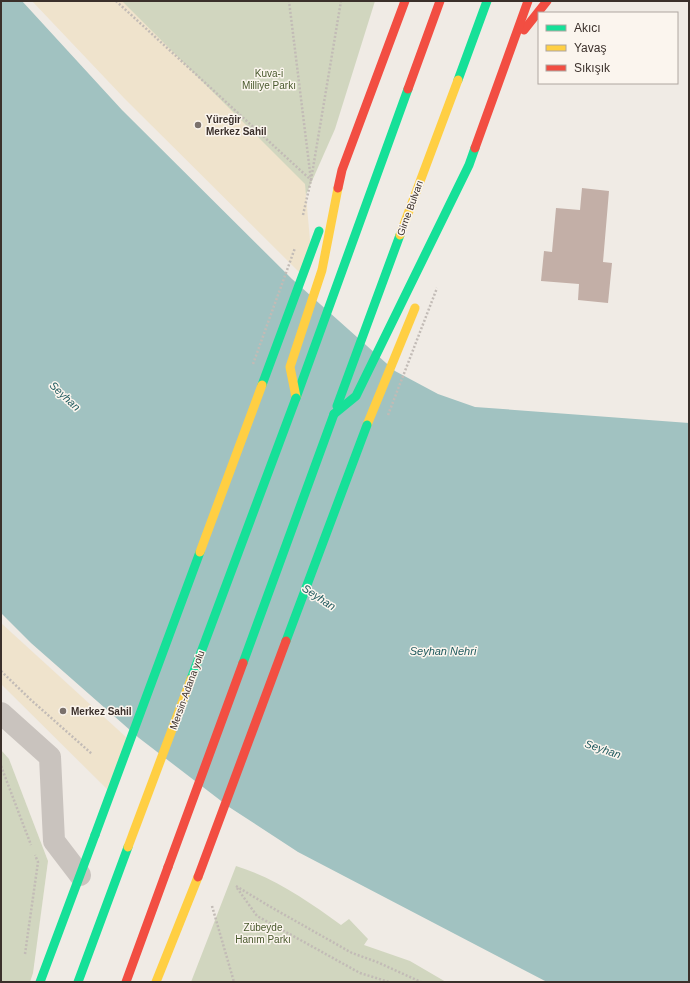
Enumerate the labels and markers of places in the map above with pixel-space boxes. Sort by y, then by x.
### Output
place label: Yüreğir Merkez Sahil [206,114,267,137]
marker: Yüreğir Merkez Sahil [193,120,203,130]
marker: Merkez Sahil [58,706,68,716]
place label: Merkez Sahil [71,706,132,717]

